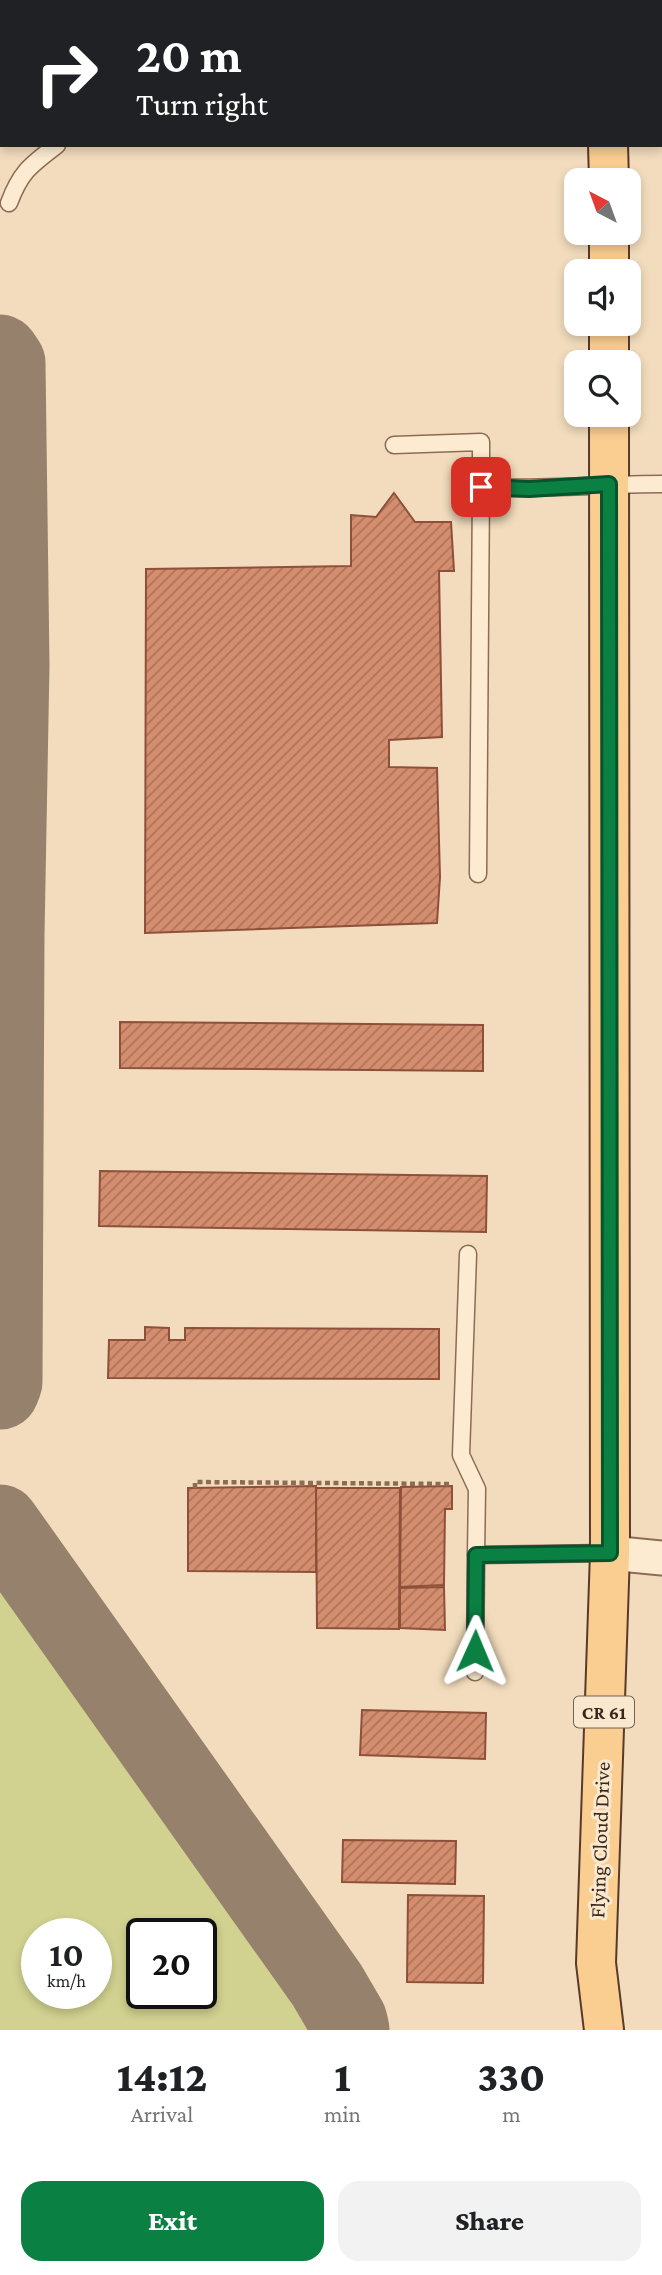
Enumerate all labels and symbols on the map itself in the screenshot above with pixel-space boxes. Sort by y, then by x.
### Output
north arrow [564,168,640,245]
pin [451,457,511,517]
position arrow [438,1614,512,1688]
road number: CR 61 [574,1696,634,1728]
street label: Flying Cloud Drive [585,1761,615,1919]
speed limit sign: 20 [126,1918,217,2009]

